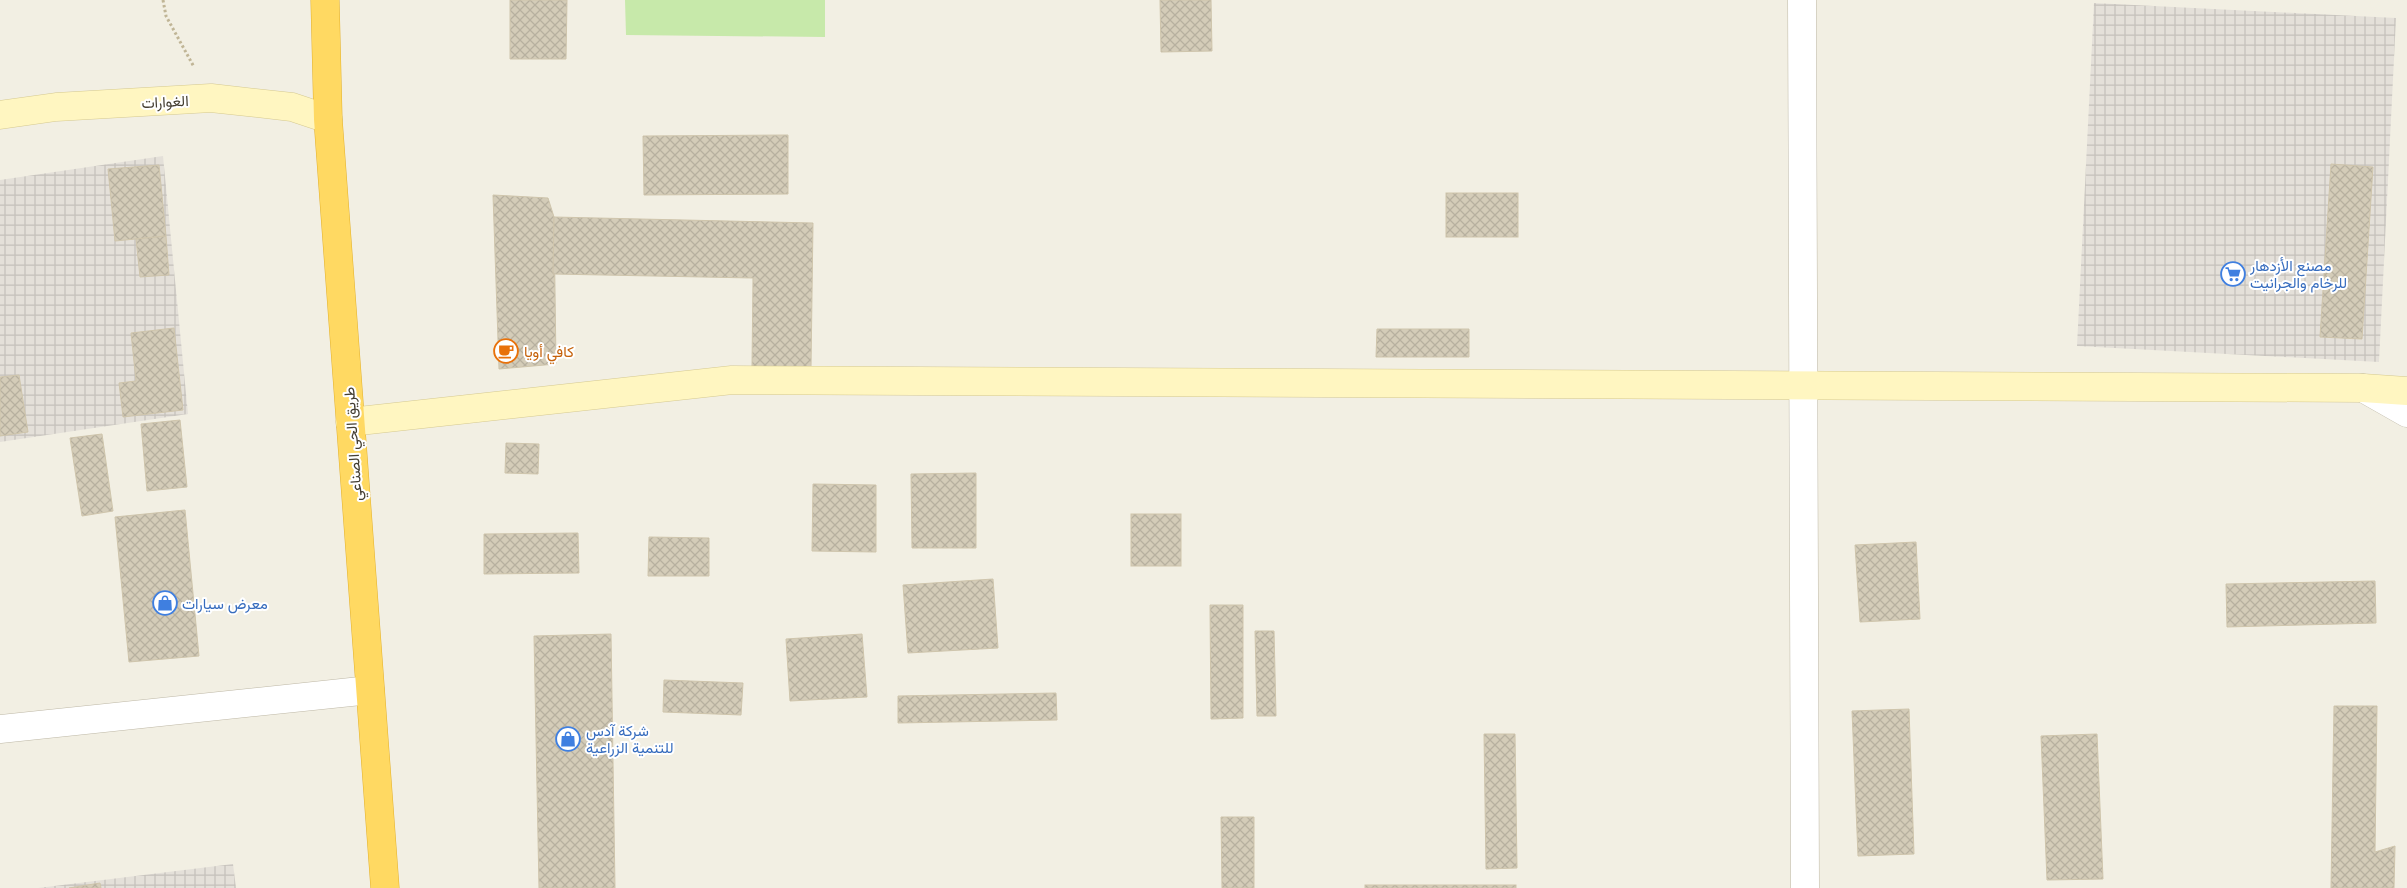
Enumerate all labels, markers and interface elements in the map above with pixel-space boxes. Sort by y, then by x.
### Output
street label: الغوارات [141,90,189,112]
place label: مصنع الأزدهار للرخام والجرانيت [2249,255,2347,293]
supermarket icon: مصنع الأزدهار للرخام والجرانيت [2220,261,2246,287]
cafe icon: كافي أويا [493,338,519,364]
place label: كافي أويا [524,341,574,365]
street label: طريق الحي الصناعي [338,386,370,502]
shop icon: معرض سيارات [152,590,178,616]
place label: معرض سيارات [182,593,268,614]
place label: شركة آدس للتنمية الزراعية [586,720,674,757]
shop icon: شركة آدس للتنمية الزراعية [555,726,581,752]

